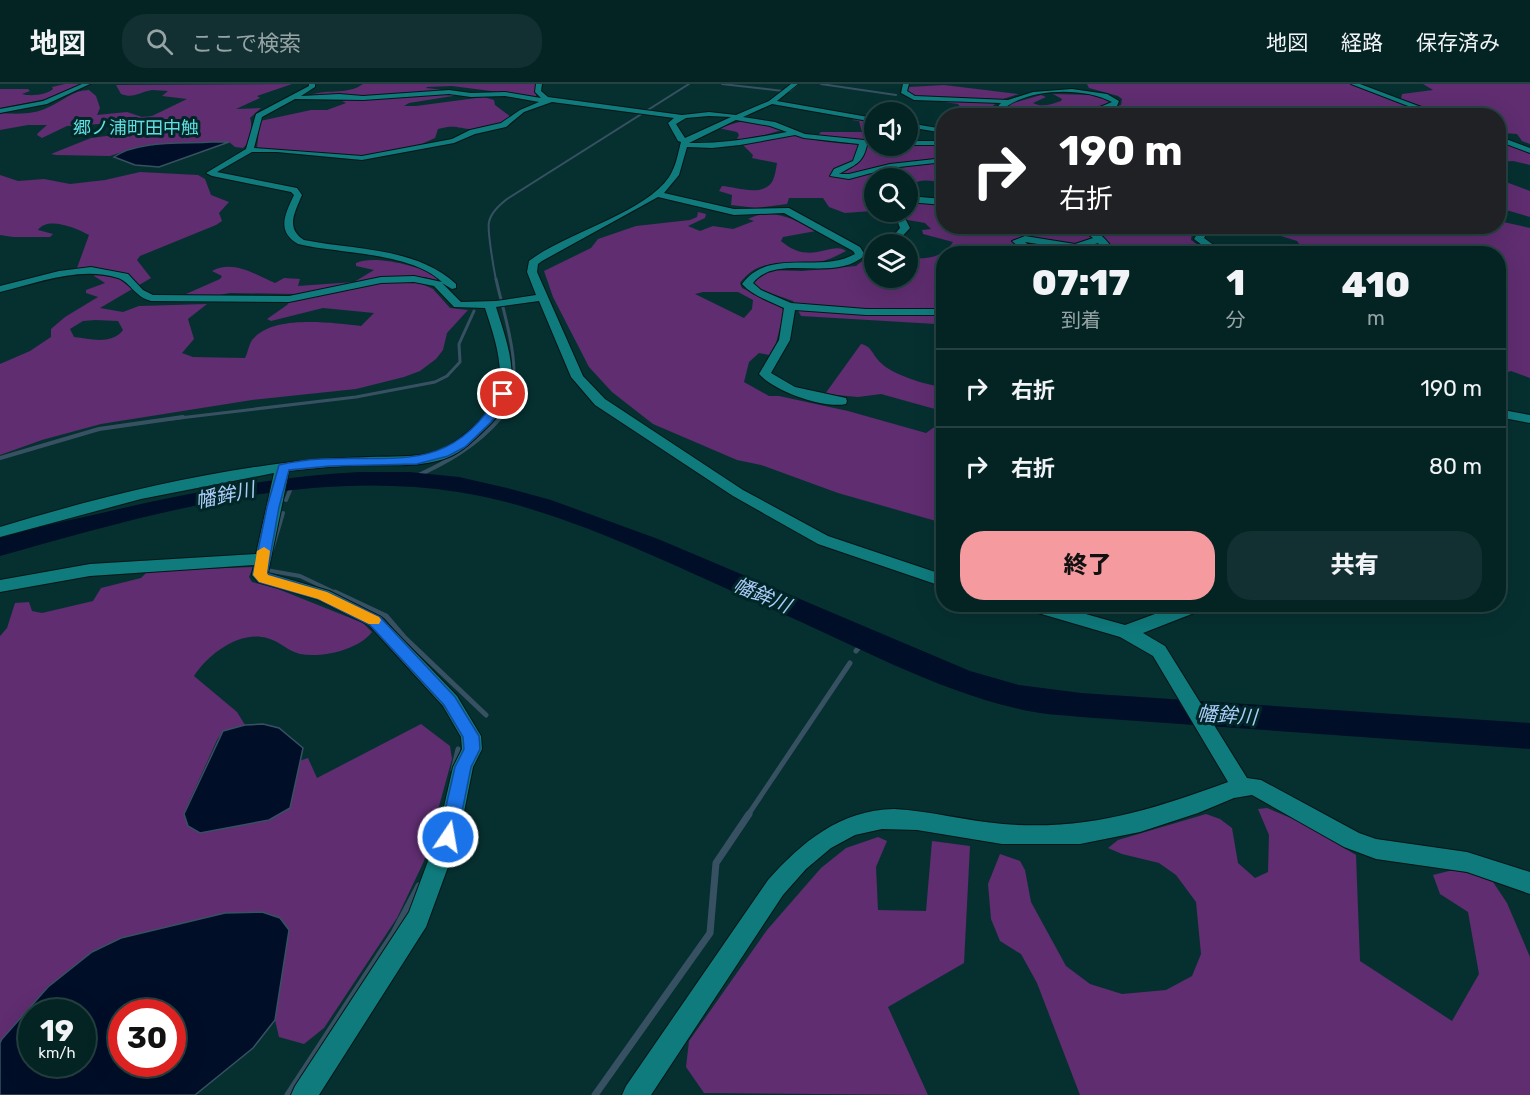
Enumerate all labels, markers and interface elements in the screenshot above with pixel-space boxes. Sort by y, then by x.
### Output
search box [122,14,542,68]
icon: search [143,25,176,58]
text: 地図 [30,27,86,60]
text: ここで検索 [191,30,301,57]
text: 地図 [1266,30,1308,55]
text: 経路 [1341,30,1383,55]
text: 保存済み [1416,30,1500,55]
map controls [864,102,918,288]
button: sound [864,102,918,156]
district label: 郷ノ浦町田中触 [73,117,199,139]
text: 190 m [1059,126,1183,176]
icon: right [960,132,1038,210]
button: search [864,168,918,222]
text: 右折 [1059,183,1113,215]
button: layers [864,234,918,288]
text: 07:17 [1032,261,1130,304]
text: 1 [1226,261,1245,304]
text: 410 [1342,263,1410,306]
text: m [1367,306,1385,330]
text: 到着 [1061,308,1101,332]
text: 分 [1226,308,1246,332]
pin [477,368,528,419]
icon: right [960,372,993,405]
text: 190 m [1421,375,1482,402]
icon: arrive [486,377,519,410]
text: 右折 [1011,377,1055,404]
icon: right [960,450,993,483]
text: 80 m [1429,453,1482,480]
text: 右折 [1011,455,1055,482]
water label: 幡鉾川 [193,477,259,513]
button: 終了 [960,531,1215,600]
button: 共有 [1227,531,1482,600]
water label: 幡鉾川 [730,572,796,619]
water label: 幡鉾川 [1196,701,1260,729]
position arrow [416,805,480,869]
speed limit sign: 30 [108,999,186,1077]
text: 19 [40,1013,74,1049]
text: km/h [38,1044,76,1062]

